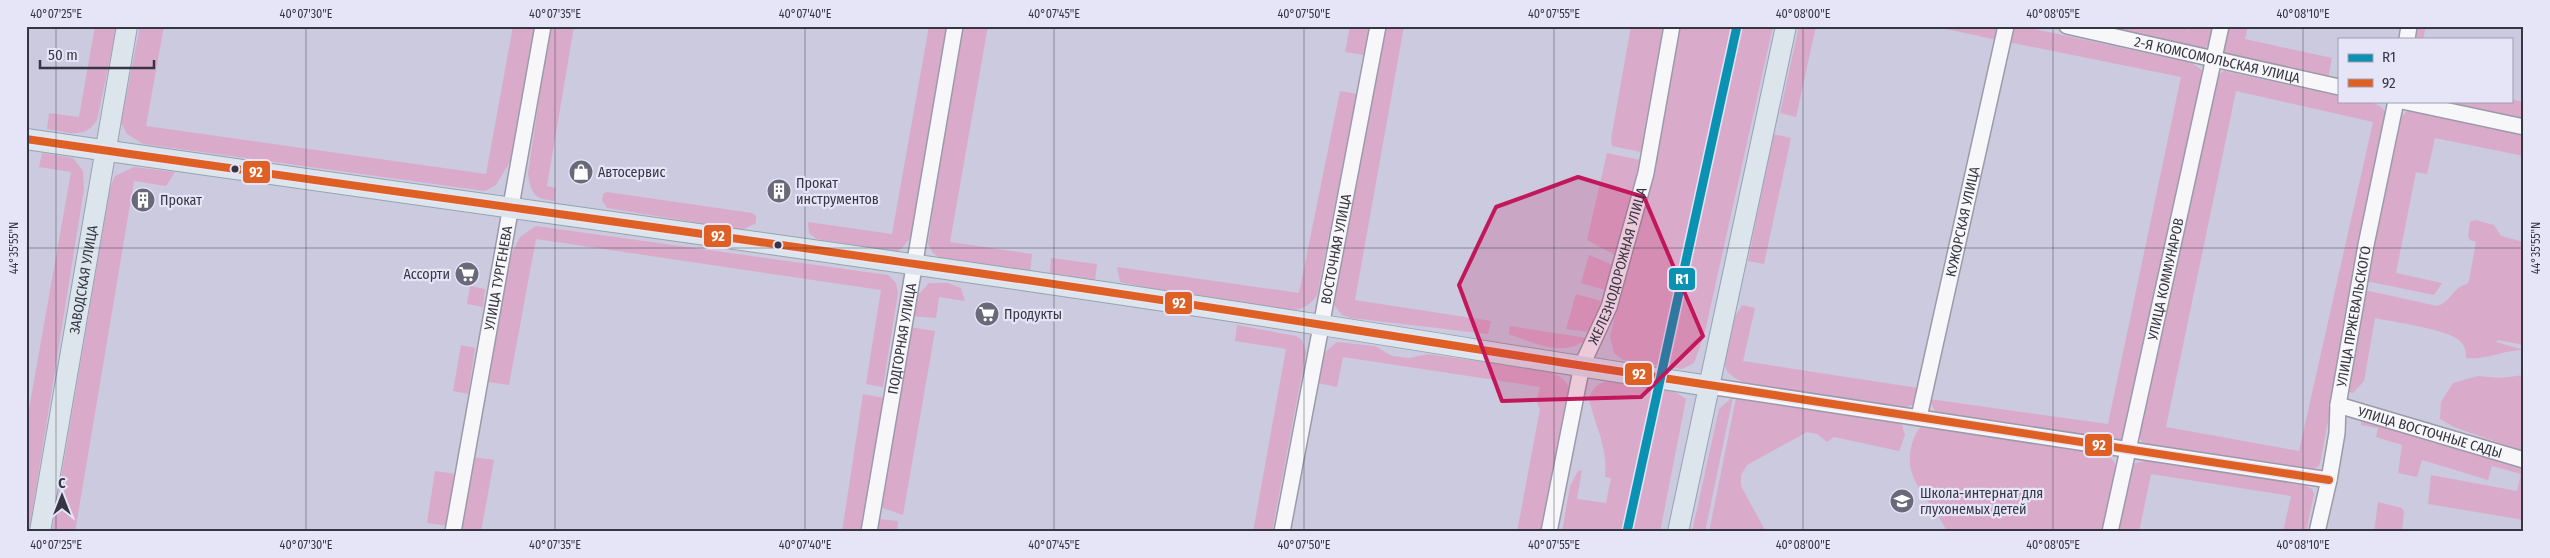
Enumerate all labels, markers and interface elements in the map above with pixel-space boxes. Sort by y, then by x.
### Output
text: 40°07'25"E [30,7,82,21]
text: 40°07'30"E [280,7,333,21]
text: 40°07'35"E [529,7,581,21]
text: 40°07'40"E [779,7,832,21]
text: 40°07'45"E [1028,7,1080,21]
text: 40°07'50"E [1278,7,1331,21]
text: 40°07'55"E [1528,7,1580,21]
text: 40°08'00"E [1776,7,1831,21]
text: 40°08'05"E [2026,7,2080,21]
text: 40°08'10"E [2276,7,2330,21]
street label: 2-Я КОМСОМОЛЬСКАЯ УЛИЦА [2133,33,2302,87]
scale bar [40,38,154,70]
legend [2338,38,2512,102]
text: 50 m [48,46,78,64]
text: R1 [2382,48,2396,66]
text: 92 [2382,74,2396,92]
shop icon: Автосервис [568,159,594,185]
line badge: 92 [242,160,271,184]
unlabelled marker [230,164,240,174]
text: 92 [249,164,263,181]
place label: Автосервис [598,164,665,181]
street label: КУЖОРСКАЯ УЛИЦА [1942,164,1984,279]
place label: Прокат инструментов [796,175,879,208]
building icon: Прокат инструментов [766,178,792,204]
street label: ЖЕЛЕЗНОДОРОЖНАЯ УЛИЦА [1585,185,1651,347]
building icon: Прокат [130,187,156,213]
place label: Прокат [160,192,202,209]
street label: ВОСТОЧНАЯ УЛИЦА [1317,192,1355,306]
street label: УЛИЦА КОММУНАРОВ [2144,216,2188,343]
text: 44°35'55"N [7,222,21,274]
text: 44°35'55"N [2529,222,2543,274]
street label: ЗАВОДСКАЯ УЛИЦА [66,223,102,336]
street label: УЛИЦА ТУРГЕНЕВА [481,224,516,333]
line badge: 92 [703,224,732,248]
text: 92 [711,228,725,245]
unlabelled marker [773,240,783,250]
street label: УЛИЦА ПРЖЕВАЛЬСКОГО [2333,244,2375,389]
supermarket icon: Ассорти [454,261,480,287]
place label: Ассорти [403,266,450,283]
line badge: R1 [1668,267,1696,291]
text: R1 [1675,271,1689,288]
street label: ПОДГОРНАЯ УЛИЦА [885,281,920,396]
line badge: 92 [1164,291,1193,315]
text: 92 [1172,295,1186,312]
supermarket icon: Продукты [974,301,1000,327]
place label: Продукты [1004,306,1062,323]
line badge: 92 [1624,362,1653,386]
text: 92 [1632,366,1646,383]
street label: УЛИЦА ВОСТОЧНЫЕ САДЫ [2355,403,2504,462]
line badge: 92 [2084,433,2113,457]
text: 92 [2092,437,2106,454]
north arrow [38,470,88,520]
text: С [58,475,66,492]
place label: Школа-интернат для глухонемых детей [1920,485,2043,518]
school or university icon: Школа-интернат для глухонемых детей [1889,488,1915,514]
text: 40°07'25"E [30,538,82,552]
text: 40°07'30"E [280,538,333,552]
text: 40°07'35"E [529,538,581,552]
text: 40°07'40"E [779,538,832,552]
text: 40°07'45"E [1028,538,1080,552]
text: 40°07'50"E [1278,538,1331,552]
text: 40°07'55"E [1528,538,1580,552]
text: 40°08'00"E [1776,538,1831,552]
text: 40°08'05"E [2026,538,2080,552]
text: 40°08'10"E [2276,538,2330,552]

